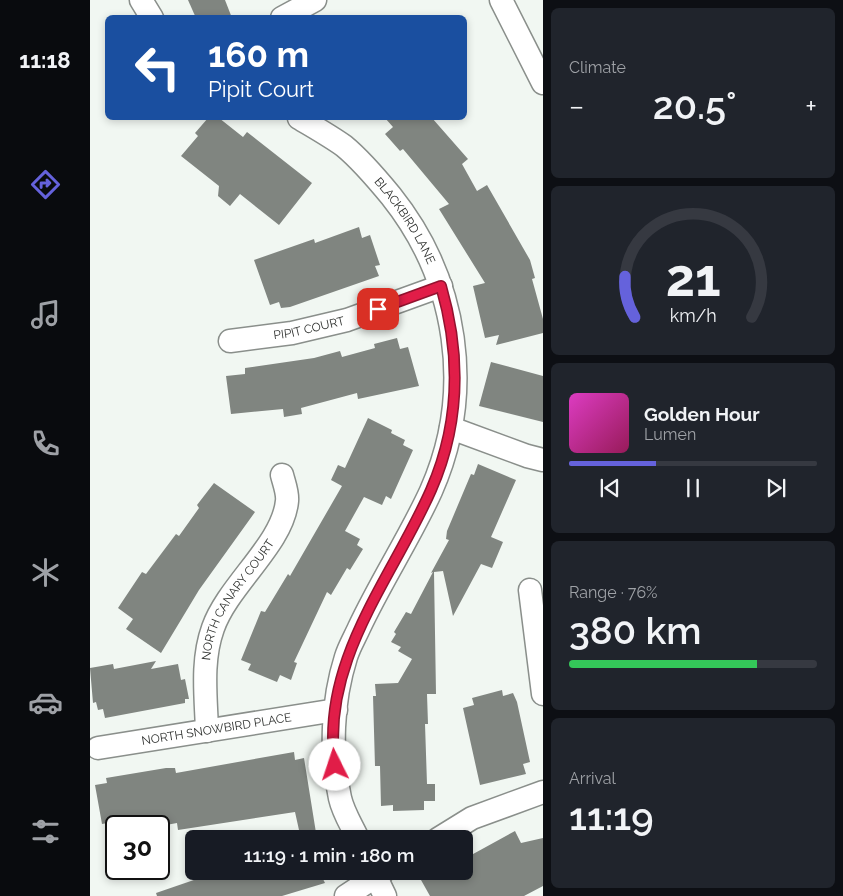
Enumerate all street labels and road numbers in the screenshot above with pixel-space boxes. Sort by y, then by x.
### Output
street label: BLACKBIRD LANE [372,175,438,266]
street label: PIPIT COURT [273,314,346,342]
street label: NORTH CANARY COURT [199,536,277,661]
street label: NORTH SNOWBIRD PLACE [141,710,292,748]

